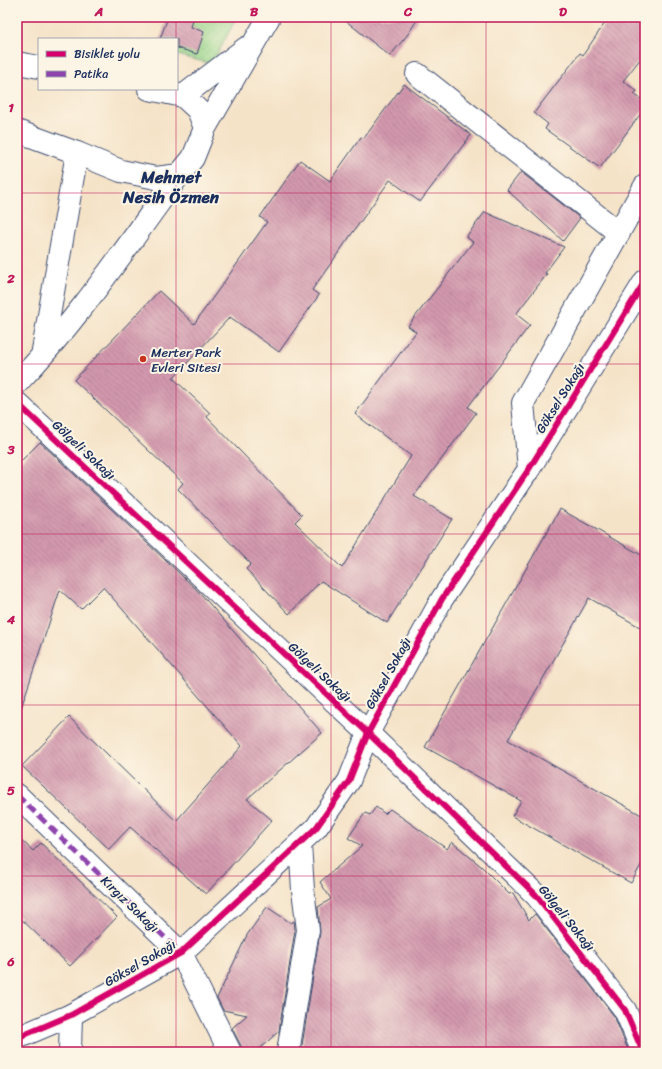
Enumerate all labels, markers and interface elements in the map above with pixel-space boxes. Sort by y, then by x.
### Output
text: A [94,0,103,23]
text: B [250,0,259,23]
text: C [403,0,413,23]
text: D [559,0,567,23]
legend [38,38,178,90]
text: Bisiklet yolu [74,43,140,65]
text: Patika [74,63,108,85]
text: 1 [8,96,14,119]
district label: Mehmet Nesih Özmen [122,162,220,212]
text: 2 [6,267,15,290]
place label: Merter Park Evleri Sitesi [151,341,221,379]
marker: Merter Park Evleri Sitesi [138,354,148,364]
street label: Göksel Sokağı [529,358,591,438]
street label: Gölgeli Sokağı [47,414,122,486]
text: 3 [6,438,15,461]
text: 4 [6,608,16,631]
street label: Göksel Sokağı [359,632,418,713]
street label: Gölgeli Sokağı [283,636,358,708]
text: 5 [7,779,15,802]
street label: Kırgız Sokağı [95,870,165,939]
street label: Gölgeli Sokağı [533,879,602,957]
street label: Göksel Sokağı [100,933,181,993]
text: 6 [6,950,15,973]

